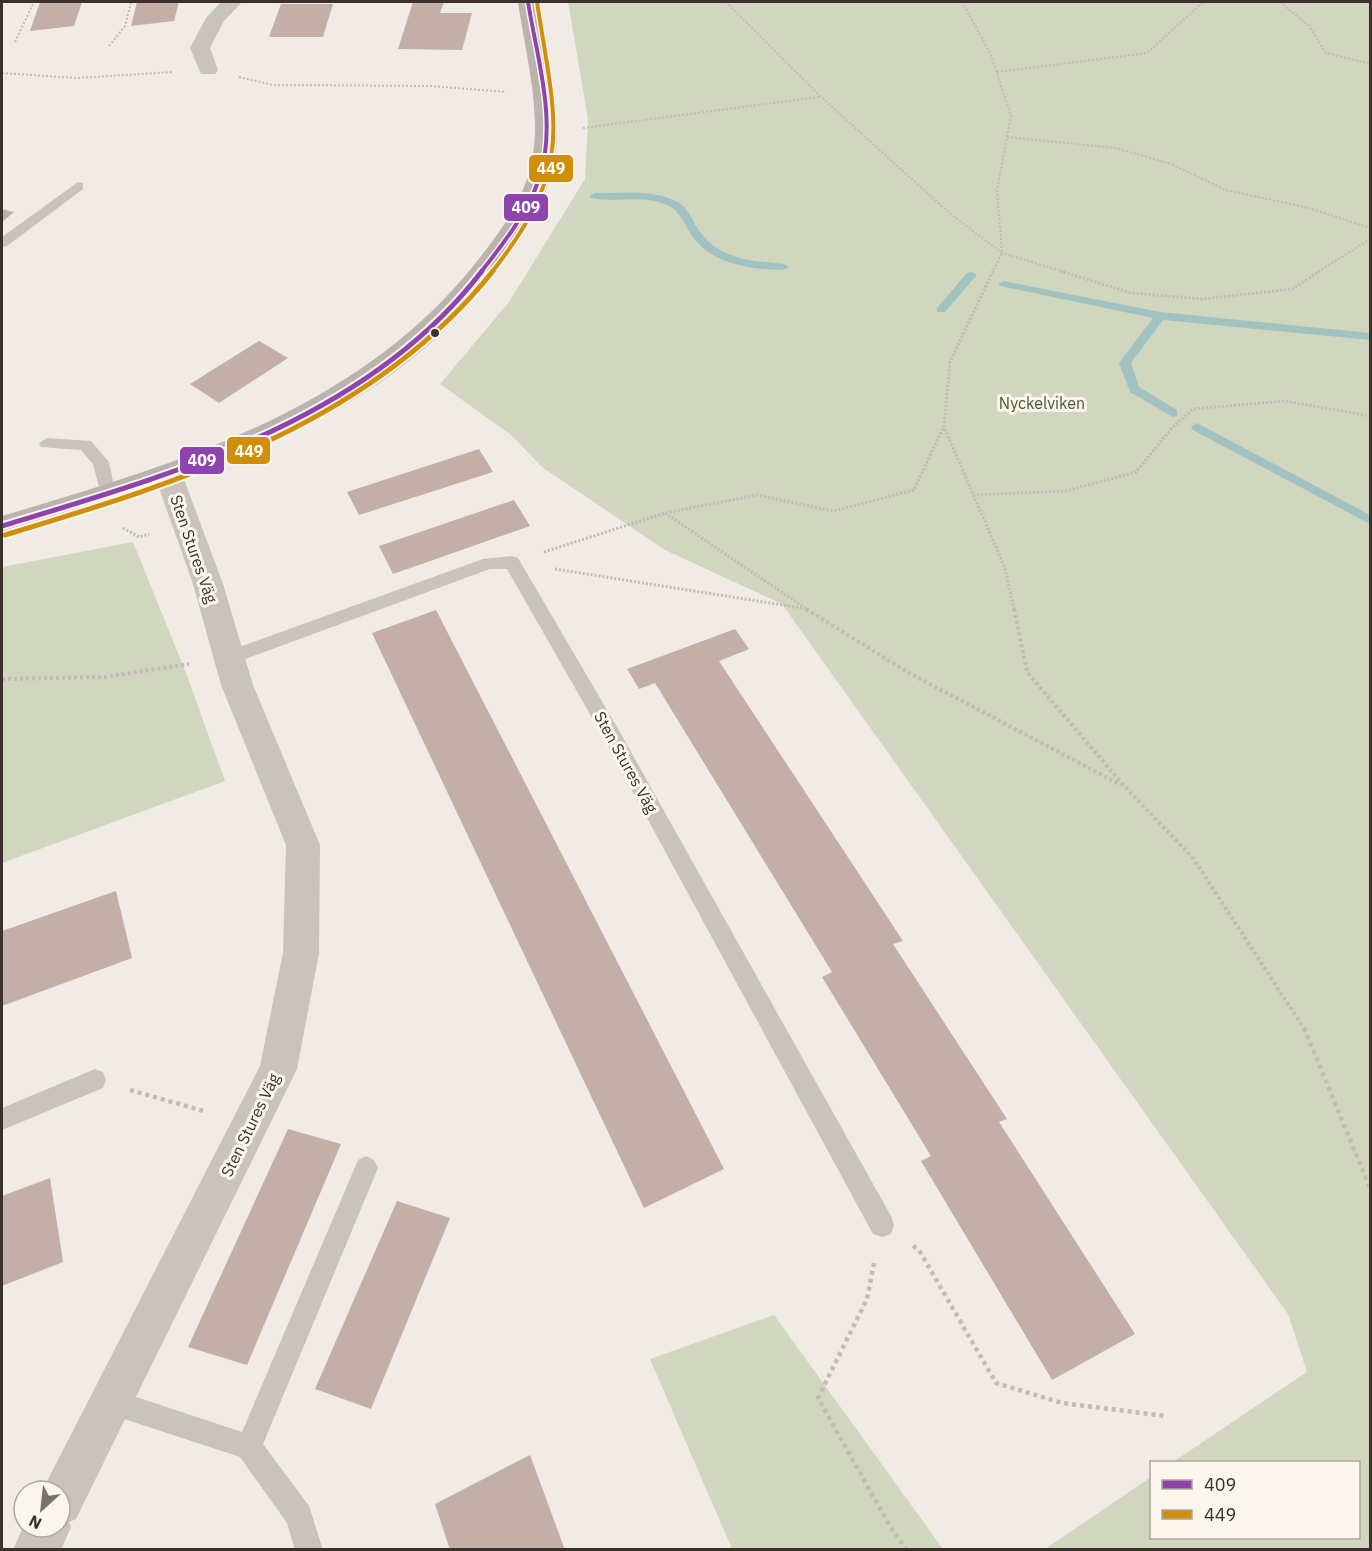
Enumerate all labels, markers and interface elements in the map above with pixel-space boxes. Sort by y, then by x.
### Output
line badge: 449 [528,154,574,183]
text: 449 [537,158,565,178]
line badge: 409 [503,193,549,222]
text: 409 [512,197,540,217]
unlabelled marker [429,327,441,339]
park label: Nyckelviken [999,393,1085,413]
line badge: 449 [226,436,271,465]
text: 449 [235,441,263,461]
line badge: 409 [179,446,225,475]
text: 409 [188,450,216,470]
street label: Sten Stures Väg [166,492,222,606]
street label: Sten Stures Väg [590,708,662,817]
street label: Sten Stures Väg [216,1069,284,1180]
legend [1150,1461,1360,1539]
text: 409 [1204,1473,1236,1496]
north arrow [12,1479,72,1539]
text: 449 [1204,1503,1236,1526]
text: N [25,1511,45,1534]

